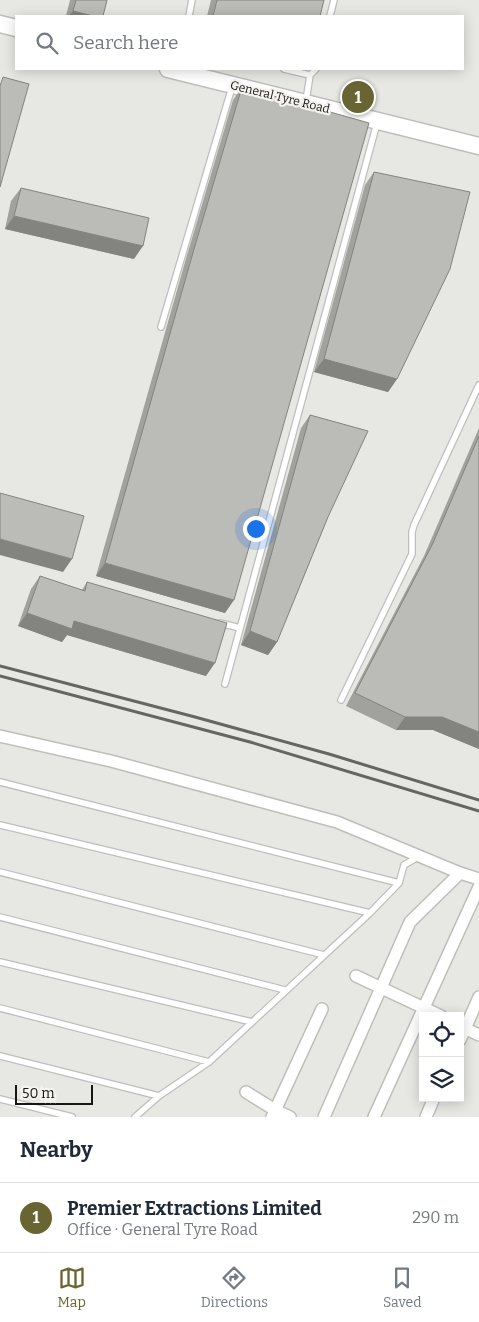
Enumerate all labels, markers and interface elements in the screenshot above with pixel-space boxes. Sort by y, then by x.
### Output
search box [15,15,464,70]
icon: search [33,29,61,57]
text: Search here [73,31,178,54]
street label: General Tyre Road [229,78,331,116]
pin: 1 [342,78,374,116]
your location [243,516,269,542]
map controls [419,1012,464,1102]
button: locate [419,1012,464,1057]
button: layers [419,1057,464,1102]
scale bar [15,1082,92,1105]
text: 50 m [22,1085,55,1102]
text: Nearby [20,1137,93,1163]
text: Premier Extractions Limited [67,1197,322,1220]
text: 1 [33,1208,39,1227]
text: 290 m [412,1208,459,1227]
text: Office · General Tyre Road [67,1220,258,1239]
tab: Map [57,1264,86,1311]
tab: Directions [201,1264,268,1311]
tab: Saved [383,1264,422,1311]

